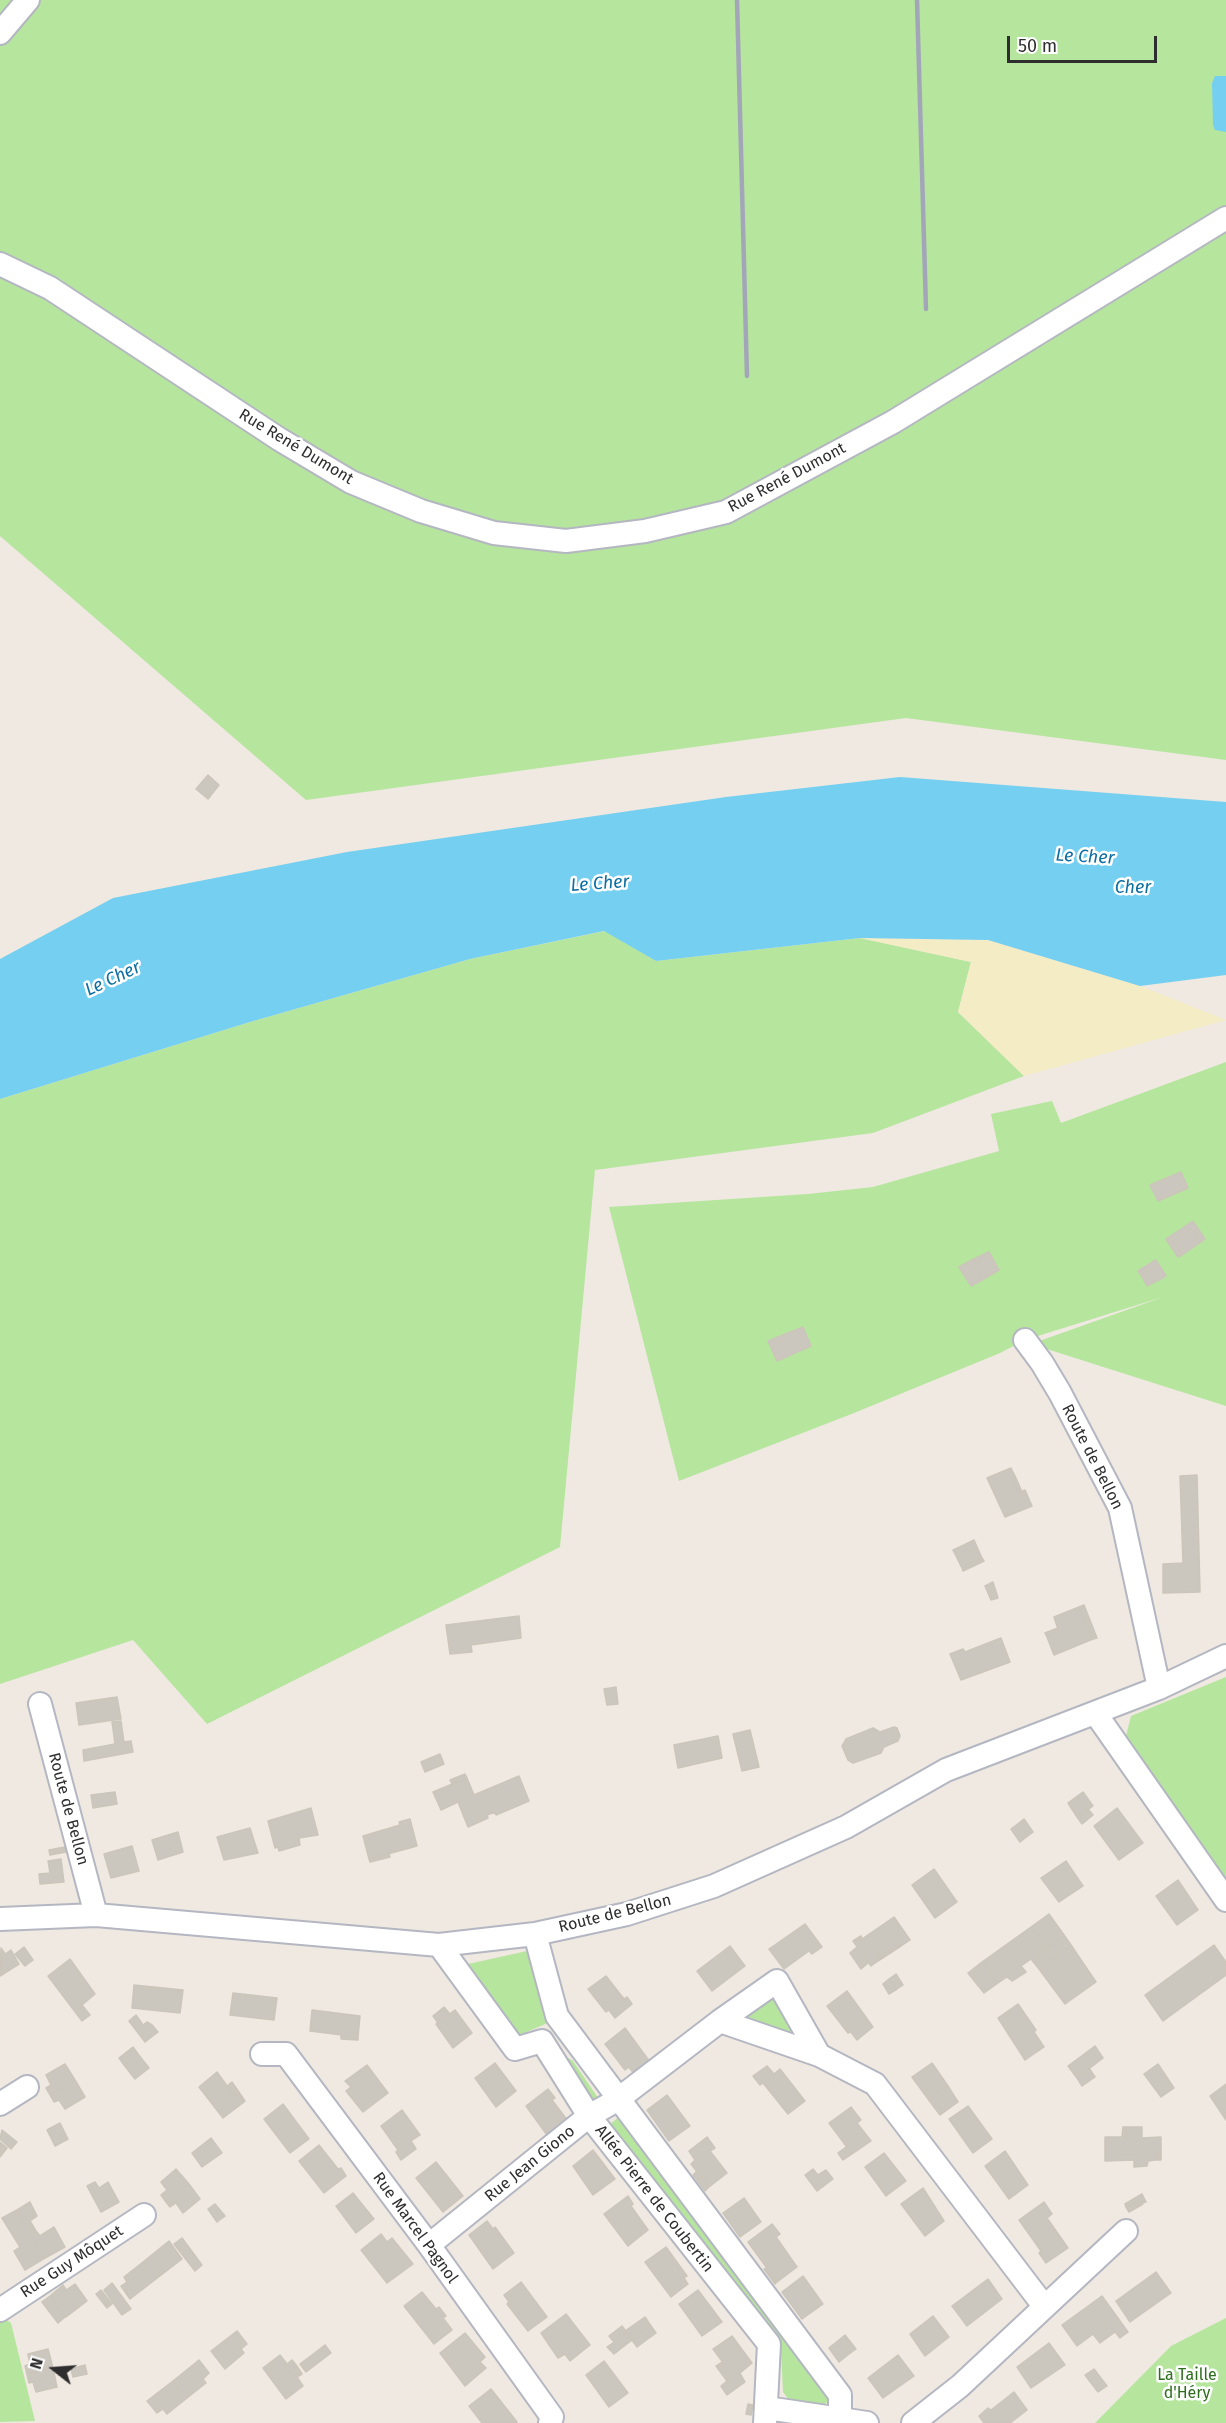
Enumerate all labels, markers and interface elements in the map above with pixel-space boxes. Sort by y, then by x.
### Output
scale bar [1010,24,1160,62]
text: 50 m [1018,35,1057,57]
street label: Rue René Dumont [235,405,357,489]
street label: Rue René Dumont [725,439,849,517]
water label: Le Cher [1055,845,1115,869]
water label: Le Cher [570,871,630,897]
water label: Cher [1115,877,1151,899]
water label: Le Cher [82,957,144,1001]
street label: Route de Bellon [1057,1401,1127,1513]
street label: Route de Bellon [44,1751,92,1867]
street label: Route de Bellon [557,1891,673,1937]
street label: Rue Jean Giono [481,2122,579,2206]
street label: Allée Pierre de Coubertin [591,2122,717,2276]
street label: Rue Marcel Pagnol [368,2169,462,2287]
street label: Rue Guy Môquet [17,2222,127,2302]
north arrow [24,2339,84,2399]
text: N [26,2356,47,2371]
park label: La Taille d'Héry [1157,2366,1217,2404]

